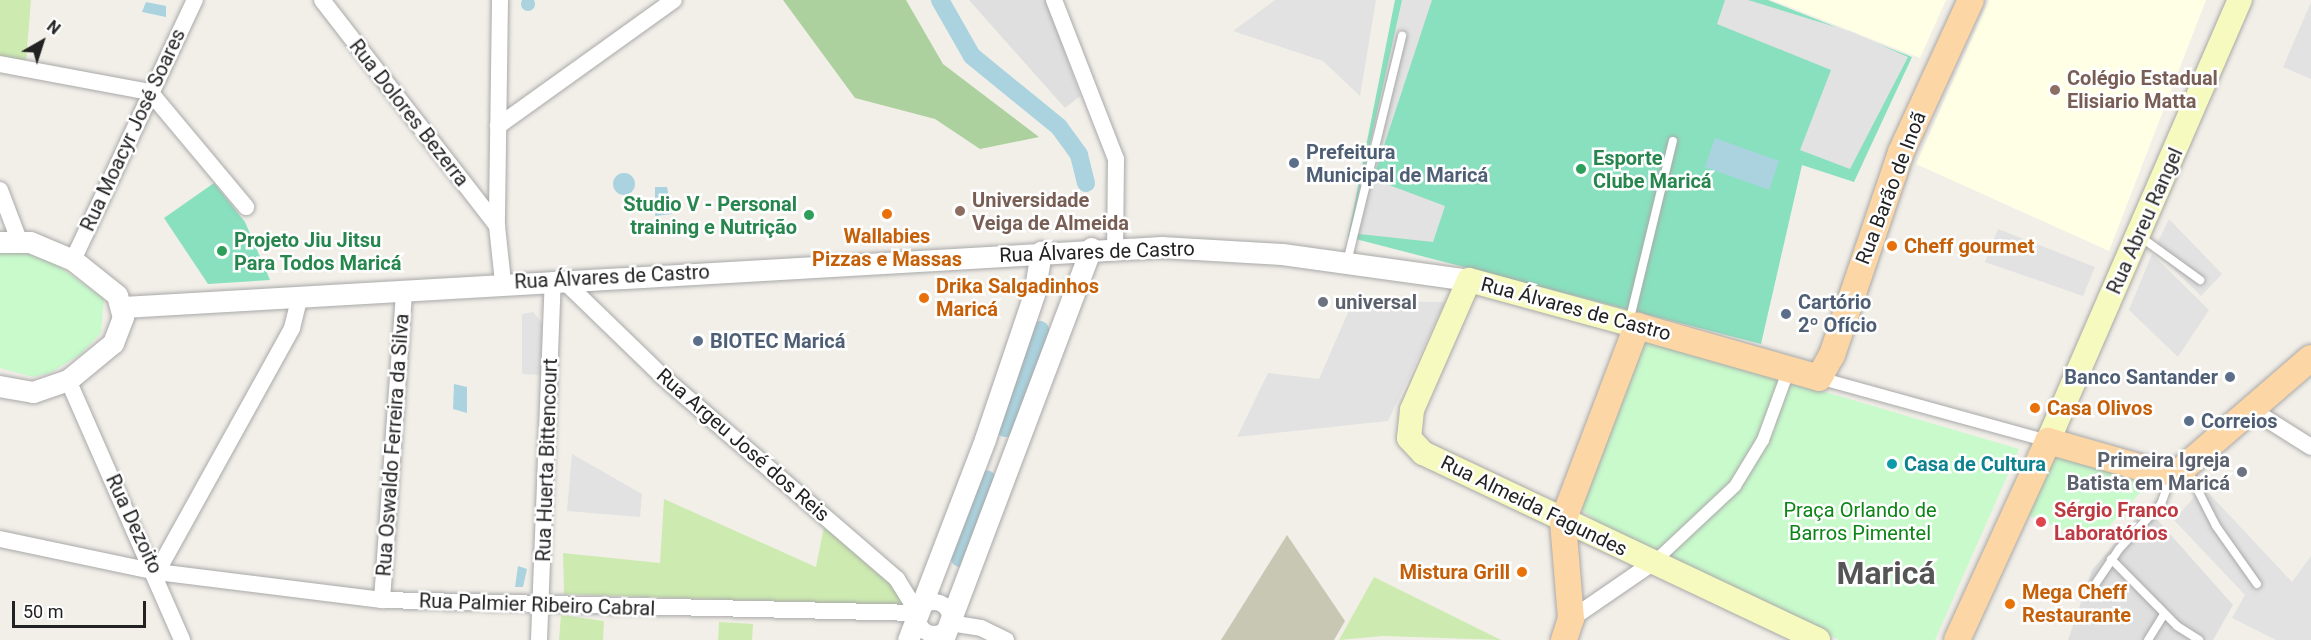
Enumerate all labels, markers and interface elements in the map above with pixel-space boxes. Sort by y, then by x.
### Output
north arrow [12,12,72,72]
text: N [43,17,64,39]
street label: Rua Moacyr José Soares [76,25,190,235]
street label: Rua Dolores Bezerra [344,35,474,191]
place label: Colégio Estadual Elisiario Matta [2067,66,2218,113]
marker: Colégio Estadual Elisiario Matta [2048,83,2062,97]
street label: Rua Barão de Inoã [1851,108,1931,268]
place label: Prefeitura Municipal de Maricá [1306,140,1488,187]
street label: Rua Abreu Rangel [2102,144,2188,298]
place label: Esporte Clube Maricá [1593,146,1712,193]
marker: Prefeitura Municipal de Maricá [1287,156,1301,170]
marker: Esporte Clube Maricá [1574,162,1588,176]
place label: Universidade Veiga de Almeida [972,188,1129,235]
place label: Studio V - Personal training e Nutrição [623,192,797,239]
marker: Universidade Veiga de Almeida [953,204,967,218]
marker: Wallabies Pizzas e Massas [880,207,894,221]
marker: Studio V - Personal training e Nutrição [802,208,816,222]
place label: Wallabies Pizzas e Massas [812,224,962,271]
place label: Projeto Jiu Jitsu Para Todos Maricá [234,228,402,275]
place label: Cheff gourmet [1904,234,2035,258]
street label: Rua Álvares de Castro [999,237,1195,267]
marker: Cheff gourmet [1885,239,1899,253]
marker: Projeto Jiu Jitsu Para Todos Maricá [215,244,229,258]
street label: Rua Álvares de Castro [514,260,710,294]
street label: Rua Álvares de Castro [1478,272,1674,346]
place label: Drika Salgadinhos Maricá [936,274,1099,321]
place label: universal [1335,290,1417,314]
place label: Cartório 2º Ofício [1798,290,1877,337]
marker: Drika Salgadinhos Maricá [917,291,931,305]
marker: universal [1316,295,1330,309]
marker: Cartório 2º Ofício [1779,307,1793,321]
street label: Rua Oswaldo Ferreira da Silva [372,313,414,577]
place label: BIOTEC Maricá [710,329,845,353]
marker: BIOTEC Maricá [691,334,705,348]
street label: Rua Huerta Bittencourt [531,358,563,562]
street label: Rua Argeu José dos Reis [652,363,834,527]
place label: Banco Santander [2064,365,2218,389]
marker: Banco Santander [2223,370,2237,384]
place label: Casa Olivos [2047,396,2153,420]
marker: Casa Olivos [2028,401,2042,415]
place label: Correios [2201,409,2277,433]
marker: Correios [2182,414,2196,428]
place label: Primeira Igreja Batista em Maricá [2067,448,2230,495]
street label: Rua Almeida Fagundes [1437,450,1631,562]
place label: Casa de Cultura [1904,452,2046,476]
marker: Casa de Cultura [1885,457,1899,471]
marker: Primeira Igreja Batista em Maricá [2235,465,2249,479]
street label: Rua Dezoito [101,471,167,577]
place label: Sérgio Franco Laboratórios [2054,498,2179,545]
park label: Praça Orlando de Barros Pimentel [1783,499,1937,546]
marker: Sérgio Franco Laboratórios [2032,513,2050,531]
district label: Maricá [1836,554,1936,592]
place label: Mistura Grill [1399,560,1510,584]
marker: Mistura Grill [1515,565,1529,579]
place label: Mega Cheff Restaurante [2022,580,2131,627]
scale bar [15,589,148,627]
street label: Rua Palmier Ribeiro Cabral [419,589,655,621]
marker: Mega Cheff Restaurante [2003,597,2017,611]
text: 50 m [23,601,63,622]

